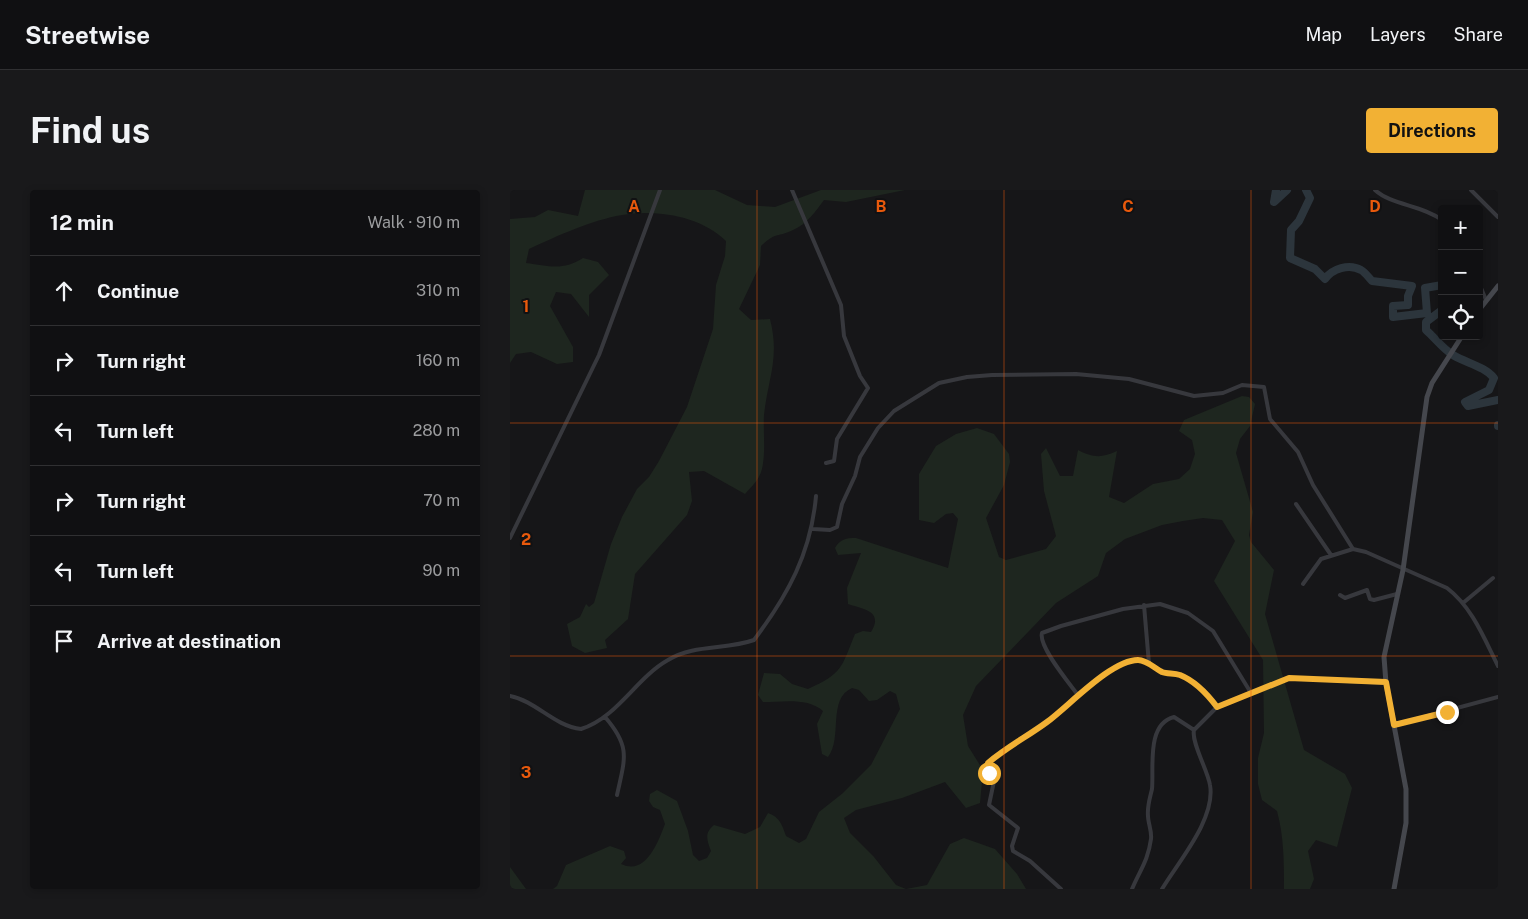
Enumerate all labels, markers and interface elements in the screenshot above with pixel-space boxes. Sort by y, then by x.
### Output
text: Streetwise [25,21,150,49]
text: Map [1306,24,1342,45]
text: Layers [1370,24,1426,45]
text: Share [1454,24,1503,45]
button: Directions [1366,108,1498,153]
text: Find us [30,110,150,151]
text: A [628,197,640,216]
text: B [876,197,887,216]
text: C [1122,197,1134,216]
text: D [1369,197,1381,216]
map controls [1438,205,1483,340]
button: + [1438,205,1483,250]
text: 12 min [50,210,114,235]
text: Walk · 910 m [367,213,460,232]
button: − [1438,250,1483,295]
icon: ahead [50,277,78,305]
text: Continue [97,280,179,302]
text: 310 m [416,281,460,300]
button: locate [1438,295,1483,340]
text: 1 [523,297,529,316]
icon: right [50,347,78,375]
text: Turn right [97,350,186,372]
text: 160 m [416,351,460,370]
icon: left [50,417,78,445]
text: Turn left [97,420,174,442]
text: 280 m [413,421,460,440]
icon: right [50,487,78,515]
text: Turn right [97,490,186,512]
text: 70 m [423,491,460,510]
text: 2 [521,530,531,549]
icon: left [50,557,78,585]
text: Turn left [97,560,174,582]
text: 90 m [423,561,460,580]
icon: arrive [50,627,78,655]
text: Arrive at destination [97,630,281,652]
route end [1436,701,1459,724]
route start [978,762,1001,785]
text: 3 [521,763,531,782]

